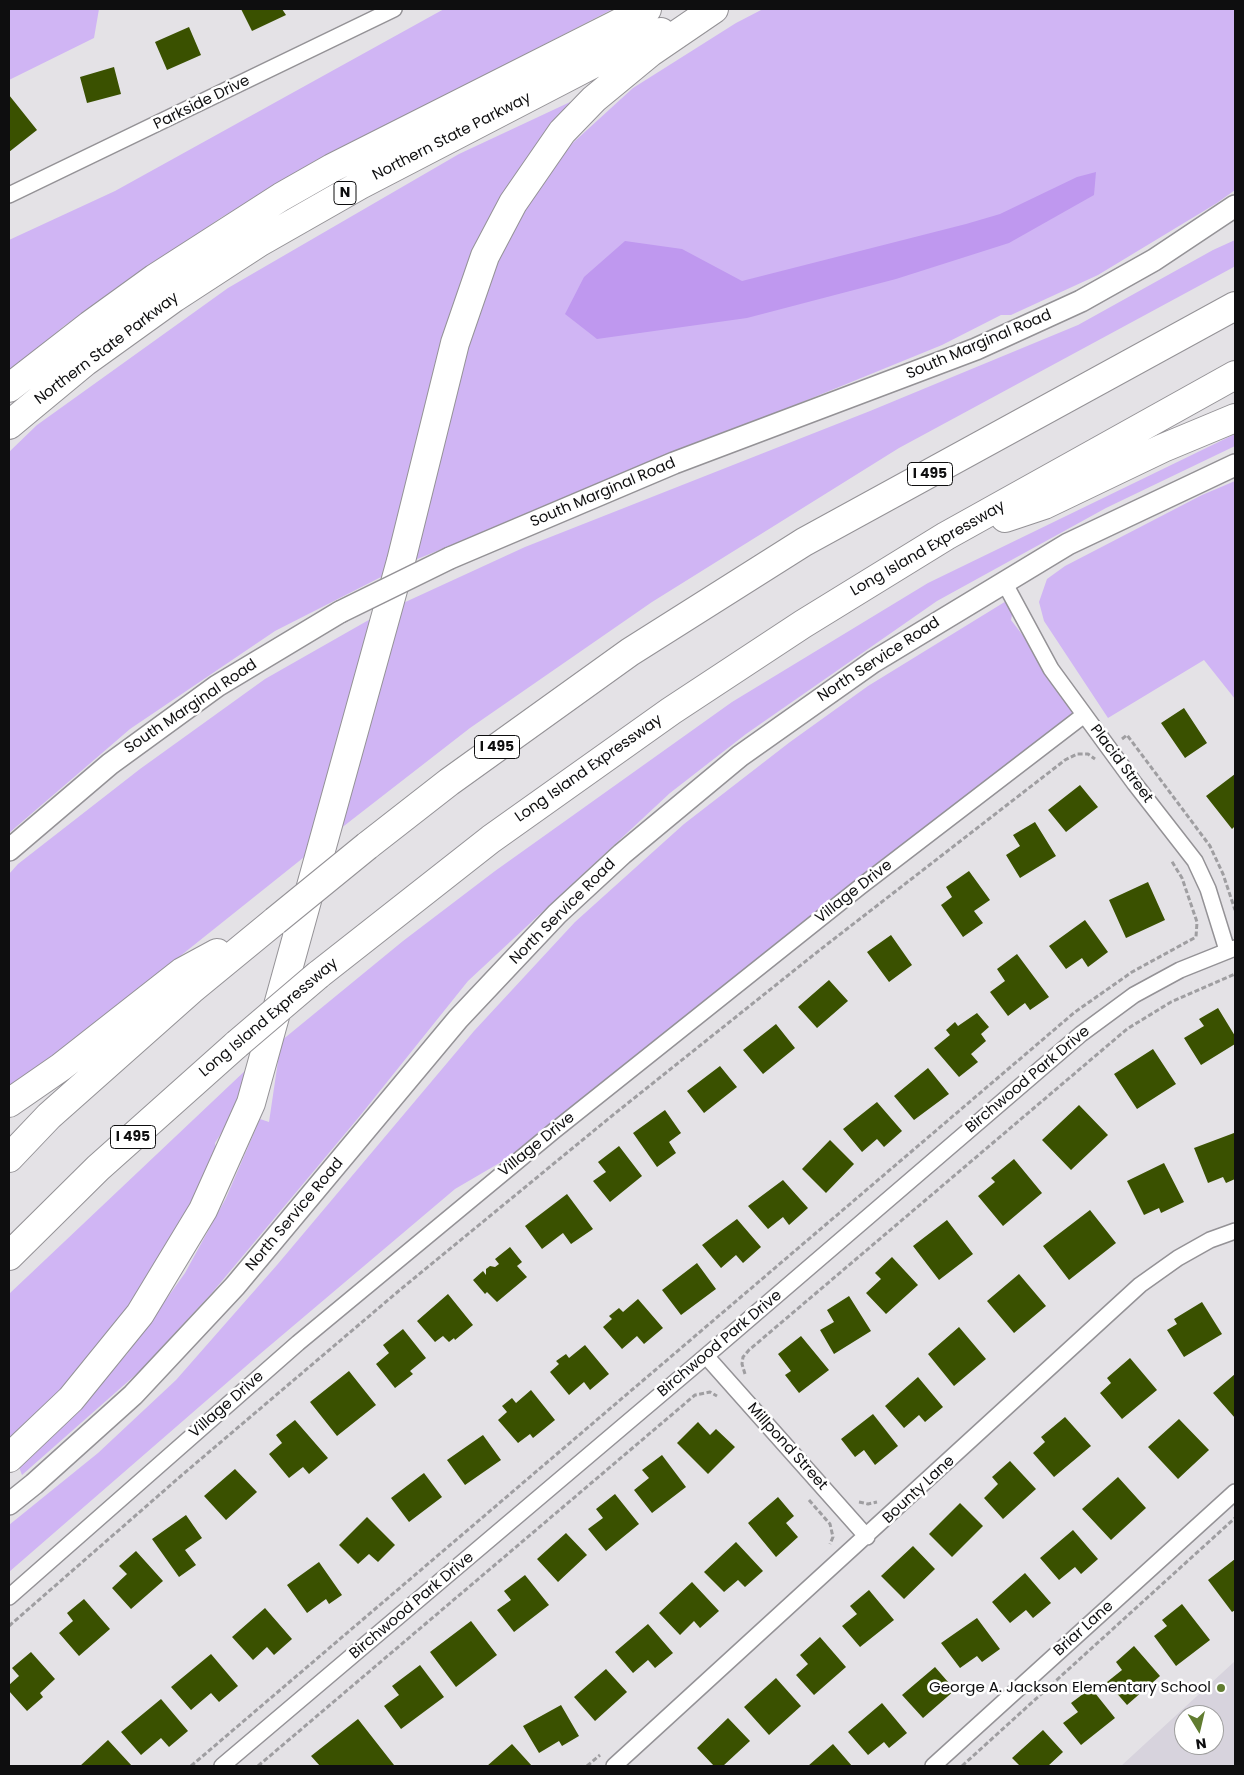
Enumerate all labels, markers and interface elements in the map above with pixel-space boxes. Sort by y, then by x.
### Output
street label: Parkside Drive [151,72,253,134]
street label: Northern State Parkway [370,89,534,185]
road number: N [334,182,356,204]
street label: Northern State Parkway [32,289,182,409]
street label: South Marginal Road [904,306,1054,384]
street label: South Marginal Road [528,454,678,532]
road number: I 495 [908,462,952,486]
street label: Long Island Expressway [848,497,1008,601]
street label: North Service Road [815,614,943,706]
street label: South Marginal Road [121,656,261,758]
street label: Long Island Expressway [512,711,666,827]
street label: Placid Street [1086,721,1156,807]
road number: I 495 [474,736,520,759]
street label: North Service Road [506,855,620,969]
street label: Village Drive [812,856,896,928]
street label: Long Island Expressway [196,955,342,1081]
street label: Birchwood Park Drive [962,1023,1094,1137]
street label: Village Drive [495,1109,579,1181]
road number: I 495 [110,1126,156,1148]
street label: North Service Road [242,1155,348,1275]
street label: Birchwood Park Drive [654,1287,786,1401]
street label: Village Drive [186,1368,268,1442]
street label: Millpond Street [743,1400,831,1494]
street label: Bounty Lane [879,1452,959,1528]
street label: Birchwood Park Drive [346,1549,478,1663]
street label: Briar Lane [1051,1598,1117,1660]
place label: George A. Jackson Elementary School [929,1679,1211,1697]
marker: George A. Jackson Elementary School [1215,1682,1227,1694]
north arrow [1174,1705,1224,1755]
text: N [1194,1733,1208,1755]

